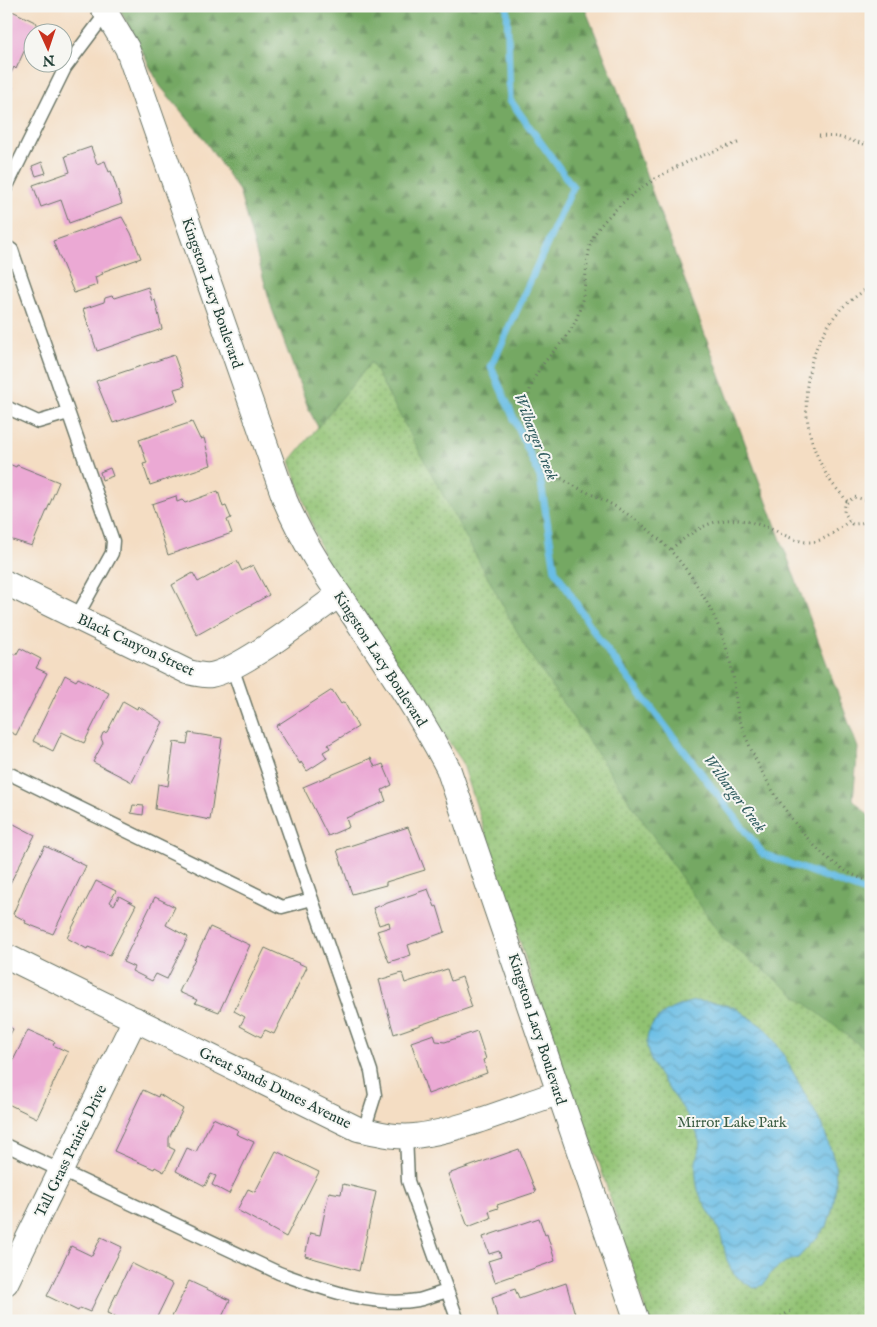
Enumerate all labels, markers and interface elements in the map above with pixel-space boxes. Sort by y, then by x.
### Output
north arrow [22,22,72,72]
text: N [42,51,56,69]
street label: Kingston Lacy Boulevard [177,215,247,372]
water label: Wilbarger Creek [508,390,562,484]
street label: Kingston Lacy Boulevard [329,587,432,731]
street label: Black Canyon Street [74,610,198,680]
water label: Wilbarger Creek [698,751,770,837]
street label: Kingston Lacy Boulevard [504,951,571,1108]
street label: Great Sands Dunes Avenue [196,1043,354,1133]
street label: Tall Grass Prairie Drive [31,1082,111,1220]
park label: Mirror Lake Park [677,1113,788,1132]

